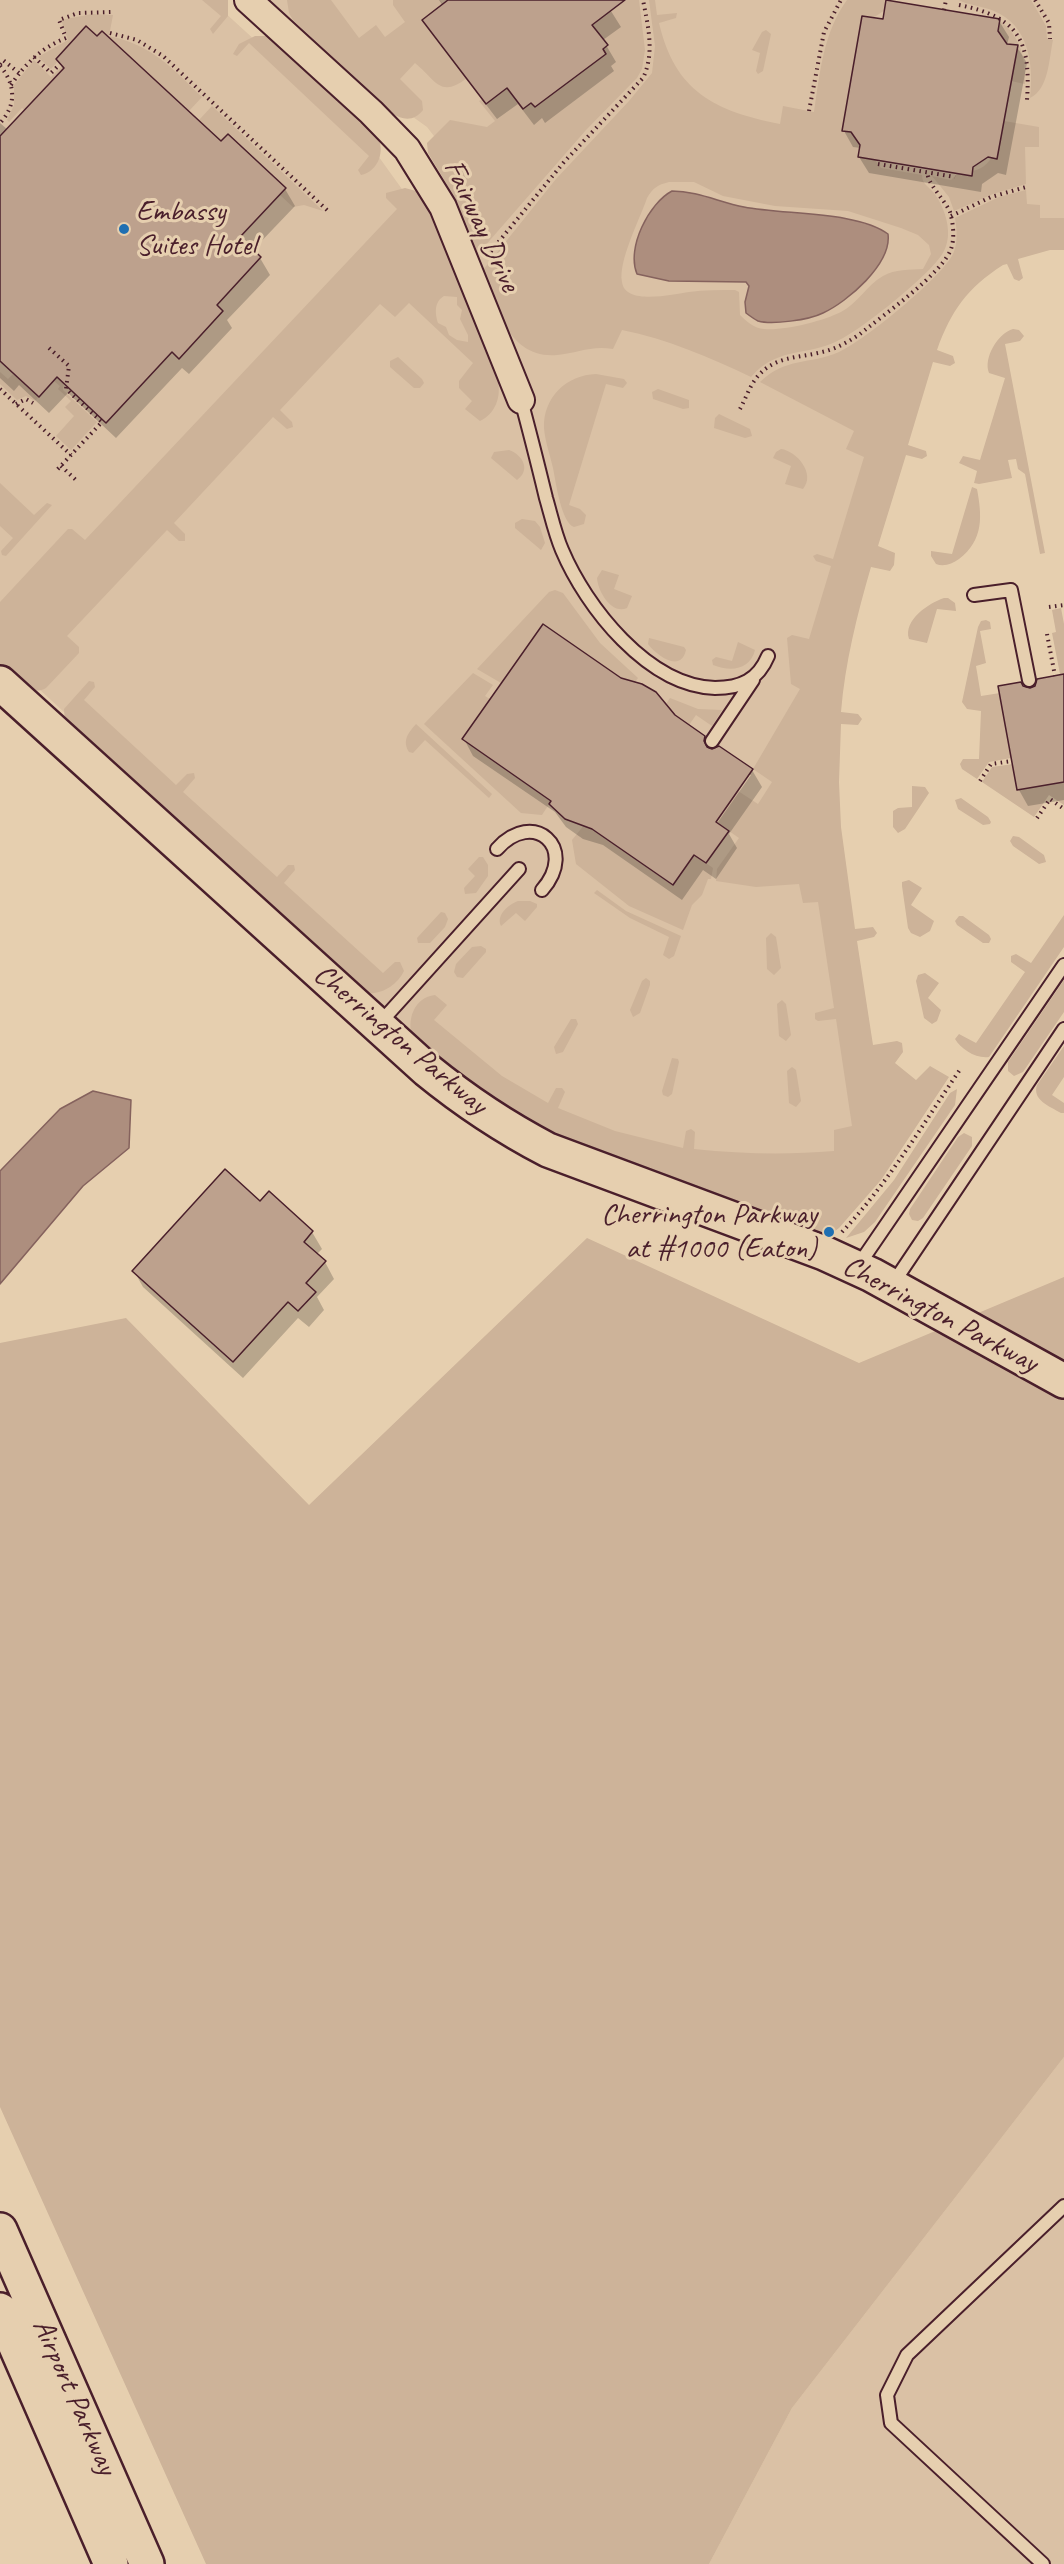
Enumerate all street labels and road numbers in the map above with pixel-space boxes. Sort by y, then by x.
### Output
street label: Fairway Drive [435,154,527,298]
street label: Cherrington Parkway [306,957,494,1123]
street label: Cherrington Parkway [836,1248,1044,1382]
street label: Airport Parkway [24,2314,124,2480]

